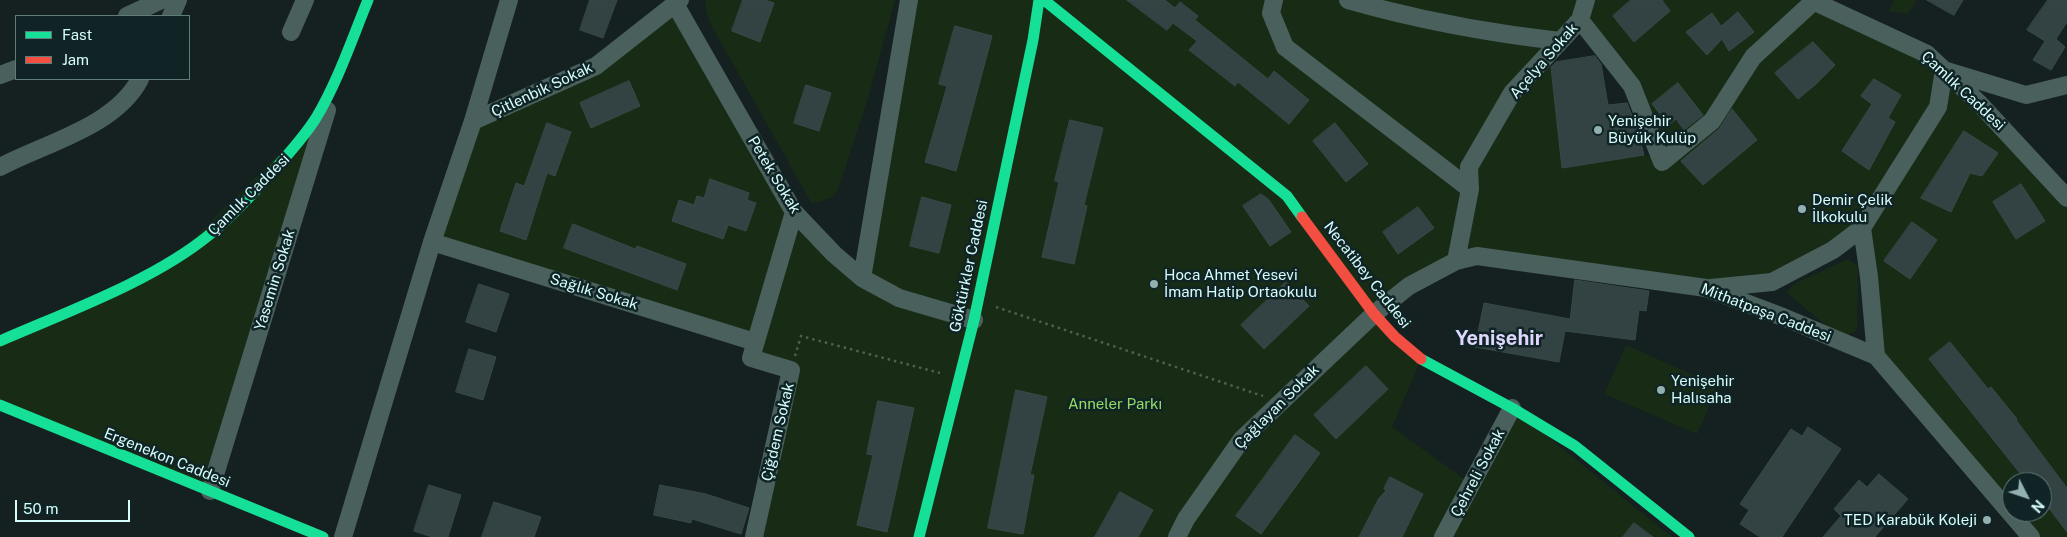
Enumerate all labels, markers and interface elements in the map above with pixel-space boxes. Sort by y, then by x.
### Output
legend [15,15,190,80]
street label: Açelya Sokak [1506,19,1582,103]
text: Fast [62,26,92,43]
street label: Çamlık Caddesi [1917,48,2009,134]
text: Jam [62,51,89,68]
street label: Çitlenbik Sokak [489,59,595,121]
place label: Yenişehir Büyük Kulüp [1608,112,1696,147]
marker: Yenişehir Büyük Kulüp [1592,124,1604,136]
street label: Petek Sokak [744,133,804,217]
street label: Çamlık Caddesi [204,150,294,240]
place label: Demir Çelik İlkokulu [1812,191,1893,226]
street label: Göktürkler Caddesi [946,198,992,334]
marker: Demir Çelik İlkokulu [1796,203,1808,215]
street label: Necatibey Caddesi [1320,218,1414,332]
street label: Yasemin Sokak [251,227,299,333]
place label: Hoca Ahmet Yesevi İmam Hatip Ortaokulu [1164,266,1317,301]
street label: Sağlık Sokak [548,270,640,314]
marker: Hoca Ahmet Yesevi İmam Hatip Ortaokulu [1148,278,1160,290]
street label: Mithatpaşa Caddesi [1698,280,1834,346]
district label: Yenişehir [1455,327,1543,351]
street label: Çağlayan Sokak [1231,361,1323,453]
place label: Yenişehir Halısaha [1671,372,1734,407]
street label: Çiğdem Sokak [758,381,798,483]
marker: Yenişehir Halısaha [1655,384,1667,396]
park label: Anneler Parkı [1068,395,1162,413]
street label: Ergenekon Caddesi [101,424,233,492]
street label: Çehreli Sokak [1447,426,1509,520]
north arrow [2002,472,2052,522]
scale bar [18,490,132,522]
text: N [2028,497,2047,516]
text: 50 m [23,500,58,517]
place label: TED Karabük Koleji [1844,511,1977,529]
marker: TED Karabük Koleji [1981,514,1993,526]

